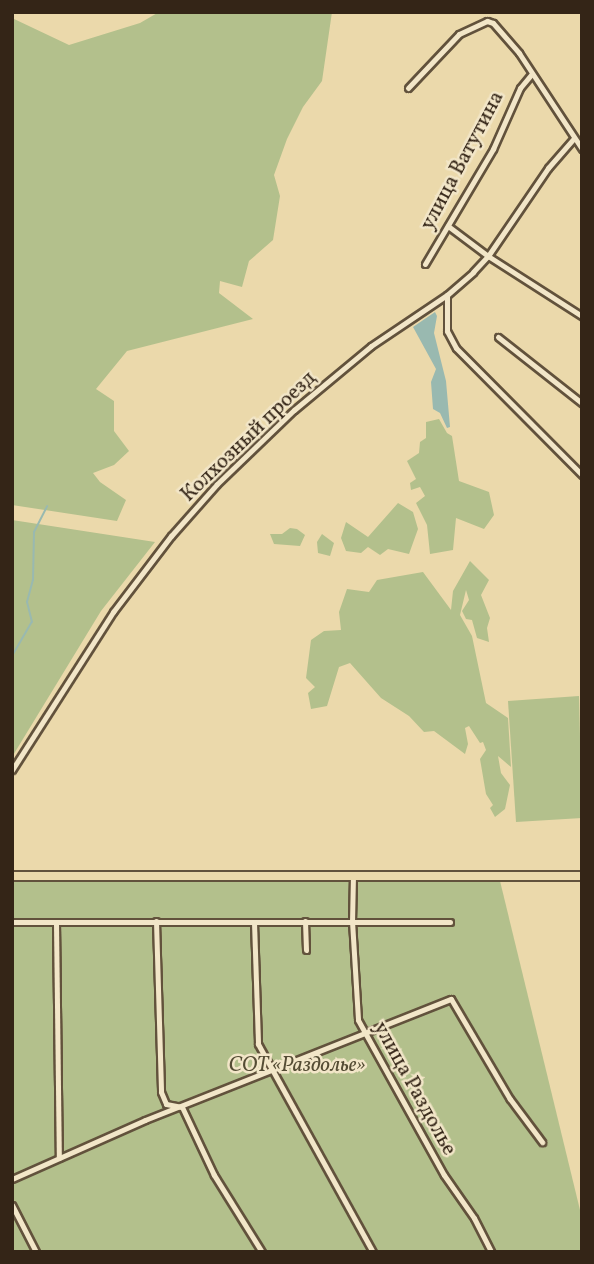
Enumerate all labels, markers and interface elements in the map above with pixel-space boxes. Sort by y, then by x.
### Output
street label: улица Ватутина [416,87,510,235]
street label: Колхозный проезд [176,366,322,508]
street label: улица Раздолье [367,1018,461,1160]
park label: СОТ «Раздолье» [228,1053,366,1079]

